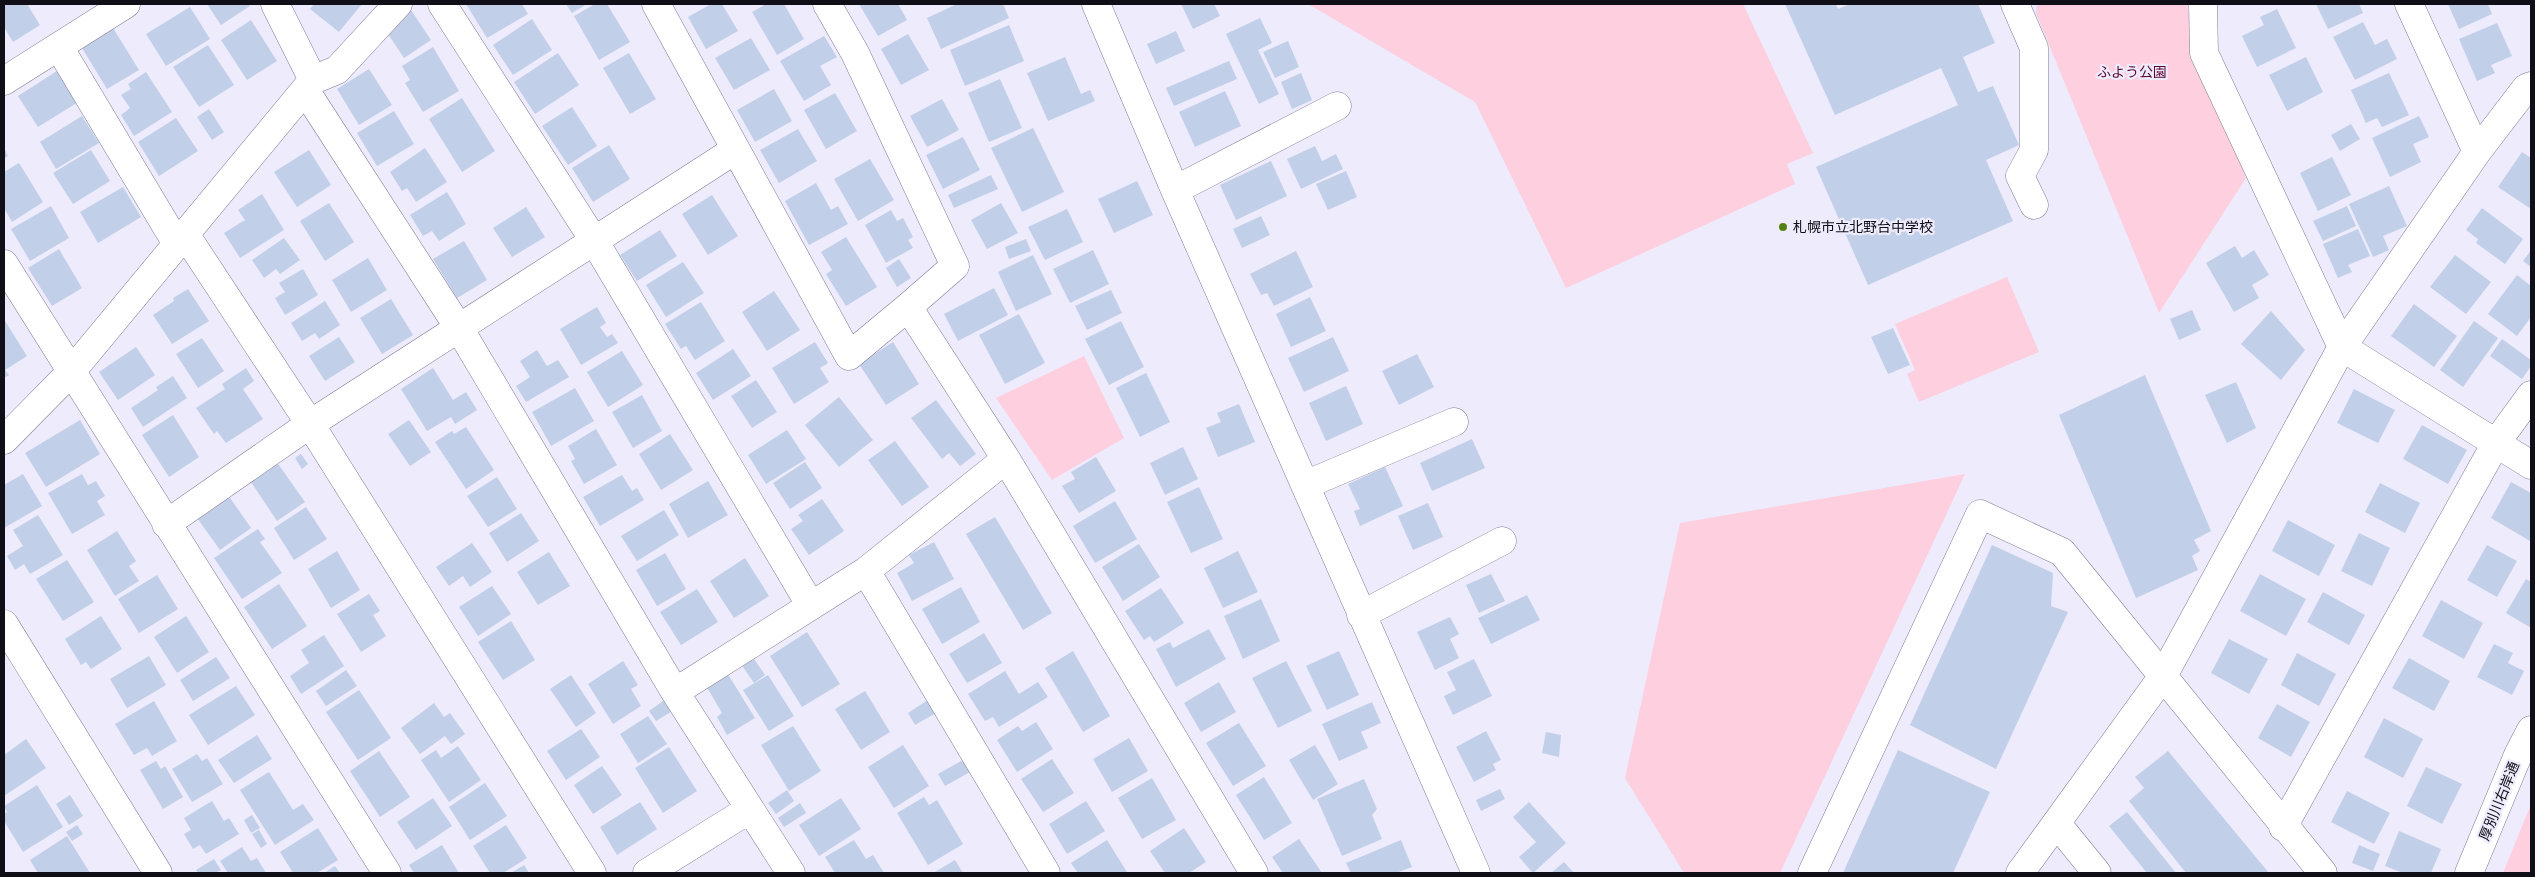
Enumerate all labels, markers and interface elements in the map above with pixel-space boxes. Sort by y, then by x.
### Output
park label: ふよう公園 [2097,63,2167,80]
place label: 札幌市立北野台中学校 [1793,218,1933,235]
marker: 札幌市立北野台中学校 [1777,221,1789,233]
street label: 厚別川右岸通 [2475,759,2522,843]

